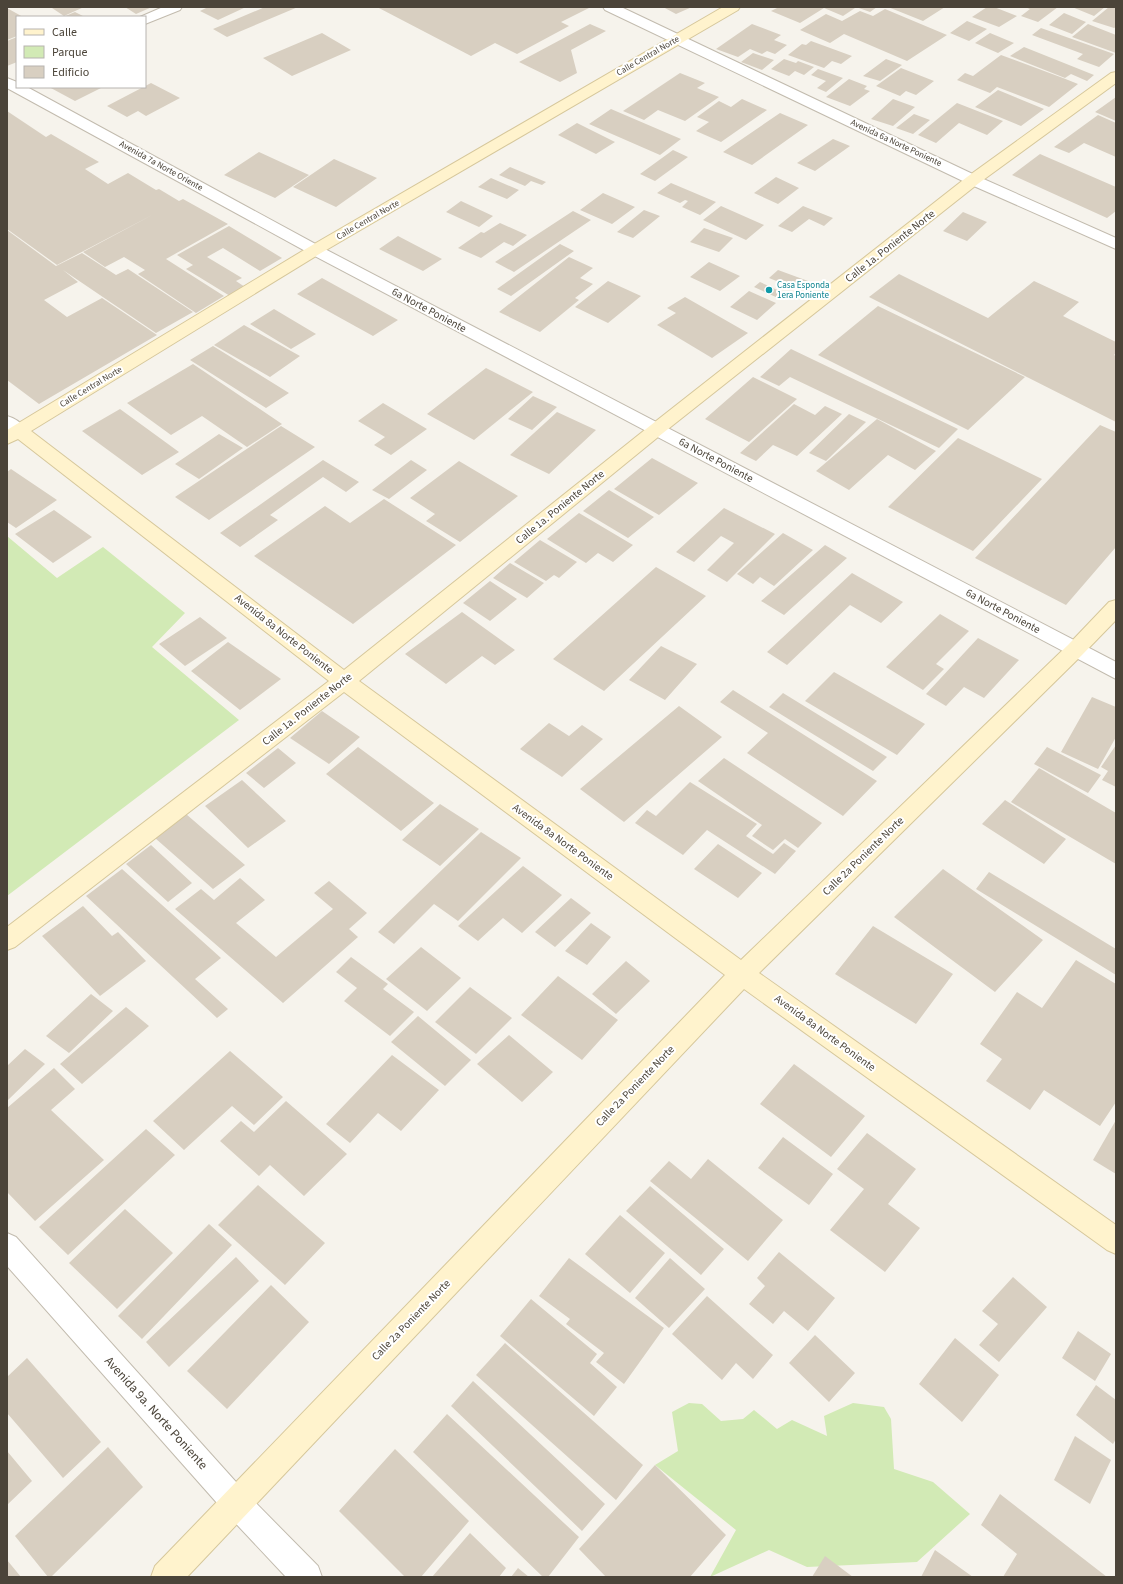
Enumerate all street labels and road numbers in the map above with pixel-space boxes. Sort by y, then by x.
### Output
street label: Calle Central Norte [614,32,682,79]
street label: Avenida 6a Norte Poniente [848,116,944,170]
street label: Avenida 7a Norte Oriente [117,138,206,195]
street label: Calle Central Norte [334,196,402,243]
street label: Calle 1a. Poniente Norte [842,206,939,286]
street label: 6a Norte Poniente [389,284,469,336]
street label: Calle Central Norte [57,363,125,411]
street label: 6a Norte Poniente [676,434,756,486]
street label: Calle 1a. Poniente Norte [512,466,608,548]
street label: 6a Norte Poniente [963,585,1043,637]
street label: Avenida 8a Norte Poniente [232,591,337,678]
street label: Calle 1a. Poniente Norte [259,669,356,749]
street label: Avenida 8a Norte Poniente [509,800,617,884]
street label: Calle 2a Poniente Norte [819,813,907,899]
street label: Avenida 8a Norte Poniente [771,991,879,1075]
street label: Calle 2a Poniente Norte [592,1042,678,1130]
street label: Calle 2a Poniente Norte [368,1276,454,1364]
street label: Avenida 9a. Norte Poniente [100,1352,212,1474]

